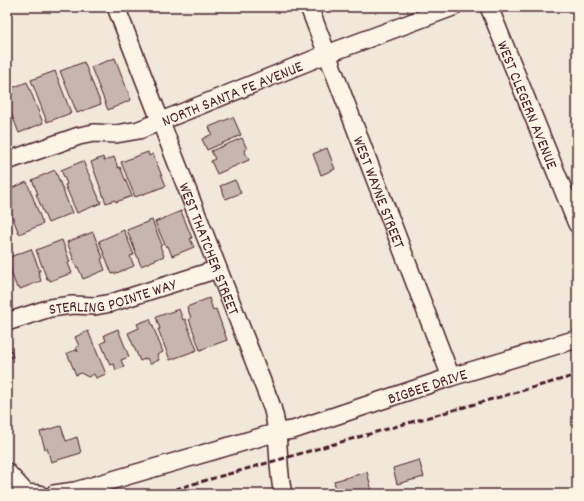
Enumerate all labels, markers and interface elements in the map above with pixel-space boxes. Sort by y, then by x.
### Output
street label: WEST CLEGERN AVENUE [490,38,563,174]
street label: NORTH SANTA FE AVENUE [159,56,307,134]
street label: WEST WAYNE STREET [346,133,410,253]
street label: WEST THATCHER STREET [172,180,244,319]
street label: STERLING POINTE WAY [47,274,181,322]
street label: BIGBEE DRIVE [385,364,471,411]

